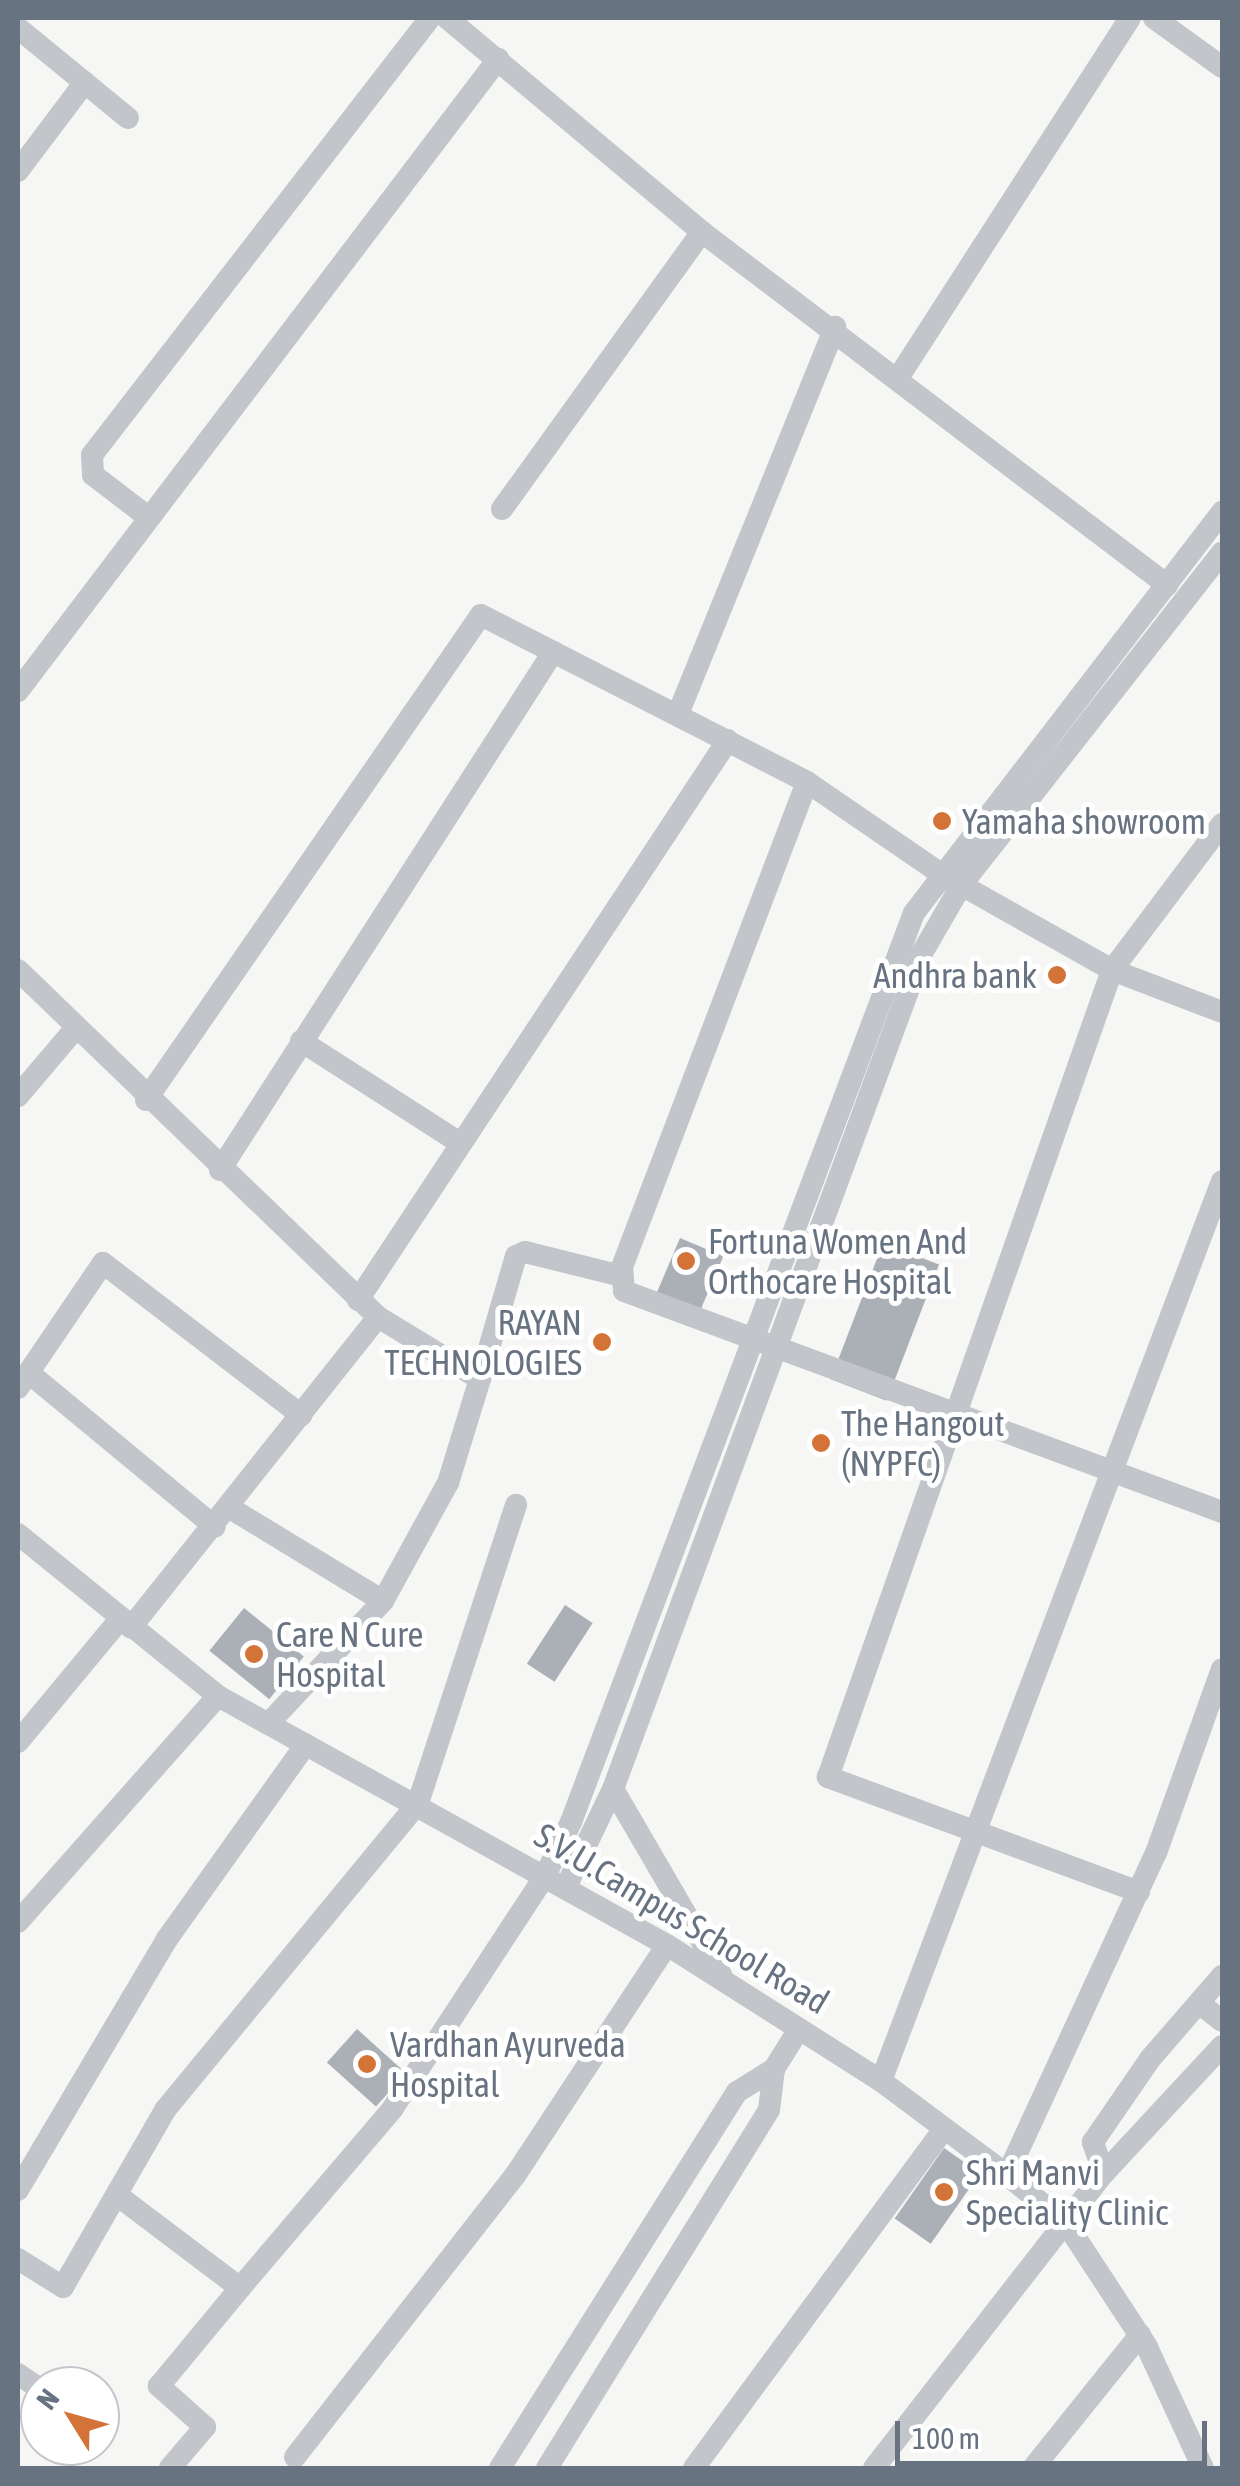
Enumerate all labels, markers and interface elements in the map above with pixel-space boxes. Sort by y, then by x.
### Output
place label: Yamaha showroom [962,800,1206,842]
marker: Yamaha showroom [931,810,953,832]
place label: Andhra bank [873,954,1037,996]
marker: Andhra bank [1046,964,1068,986]
place label: Fortuna Women And Orthocare Hospital [708,1220,967,1302]
marker: Fortuna Women And Orthocare Hospital [673,1248,699,1274]
place label: RAYAN TECHNOLOGIES [384,1301,582,1383]
marker: RAYAN TECHNOLOGIES [591,1331,613,1353]
place label: The Hangout (NYPFC) [841,1402,1005,1484]
marker: The Hangout (NYPFC) [810,1432,832,1454]
place label: Care N Cure Hospital [276,1613,423,1695]
marker: Care N Cure Hospital [241,1641,267,1667]
street label: S.V.U.Campus School Road [527,1814,837,2022]
place label: Vardhan Ayurveda Hospital [390,2023,626,2105]
marker: Vardhan Ayurveda Hospital [354,2051,380,2077]
place label: Shri Manvi Speciality Clinic [966,2151,1168,2233]
marker: Shri Manvi Speciality Clinic [931,2179,957,2205]
north arrow [20,2366,120,2466]
text: N [30,2383,65,2415]
scale bar [900,2401,1212,2463]
text: 100 m [912,2421,980,2455]

